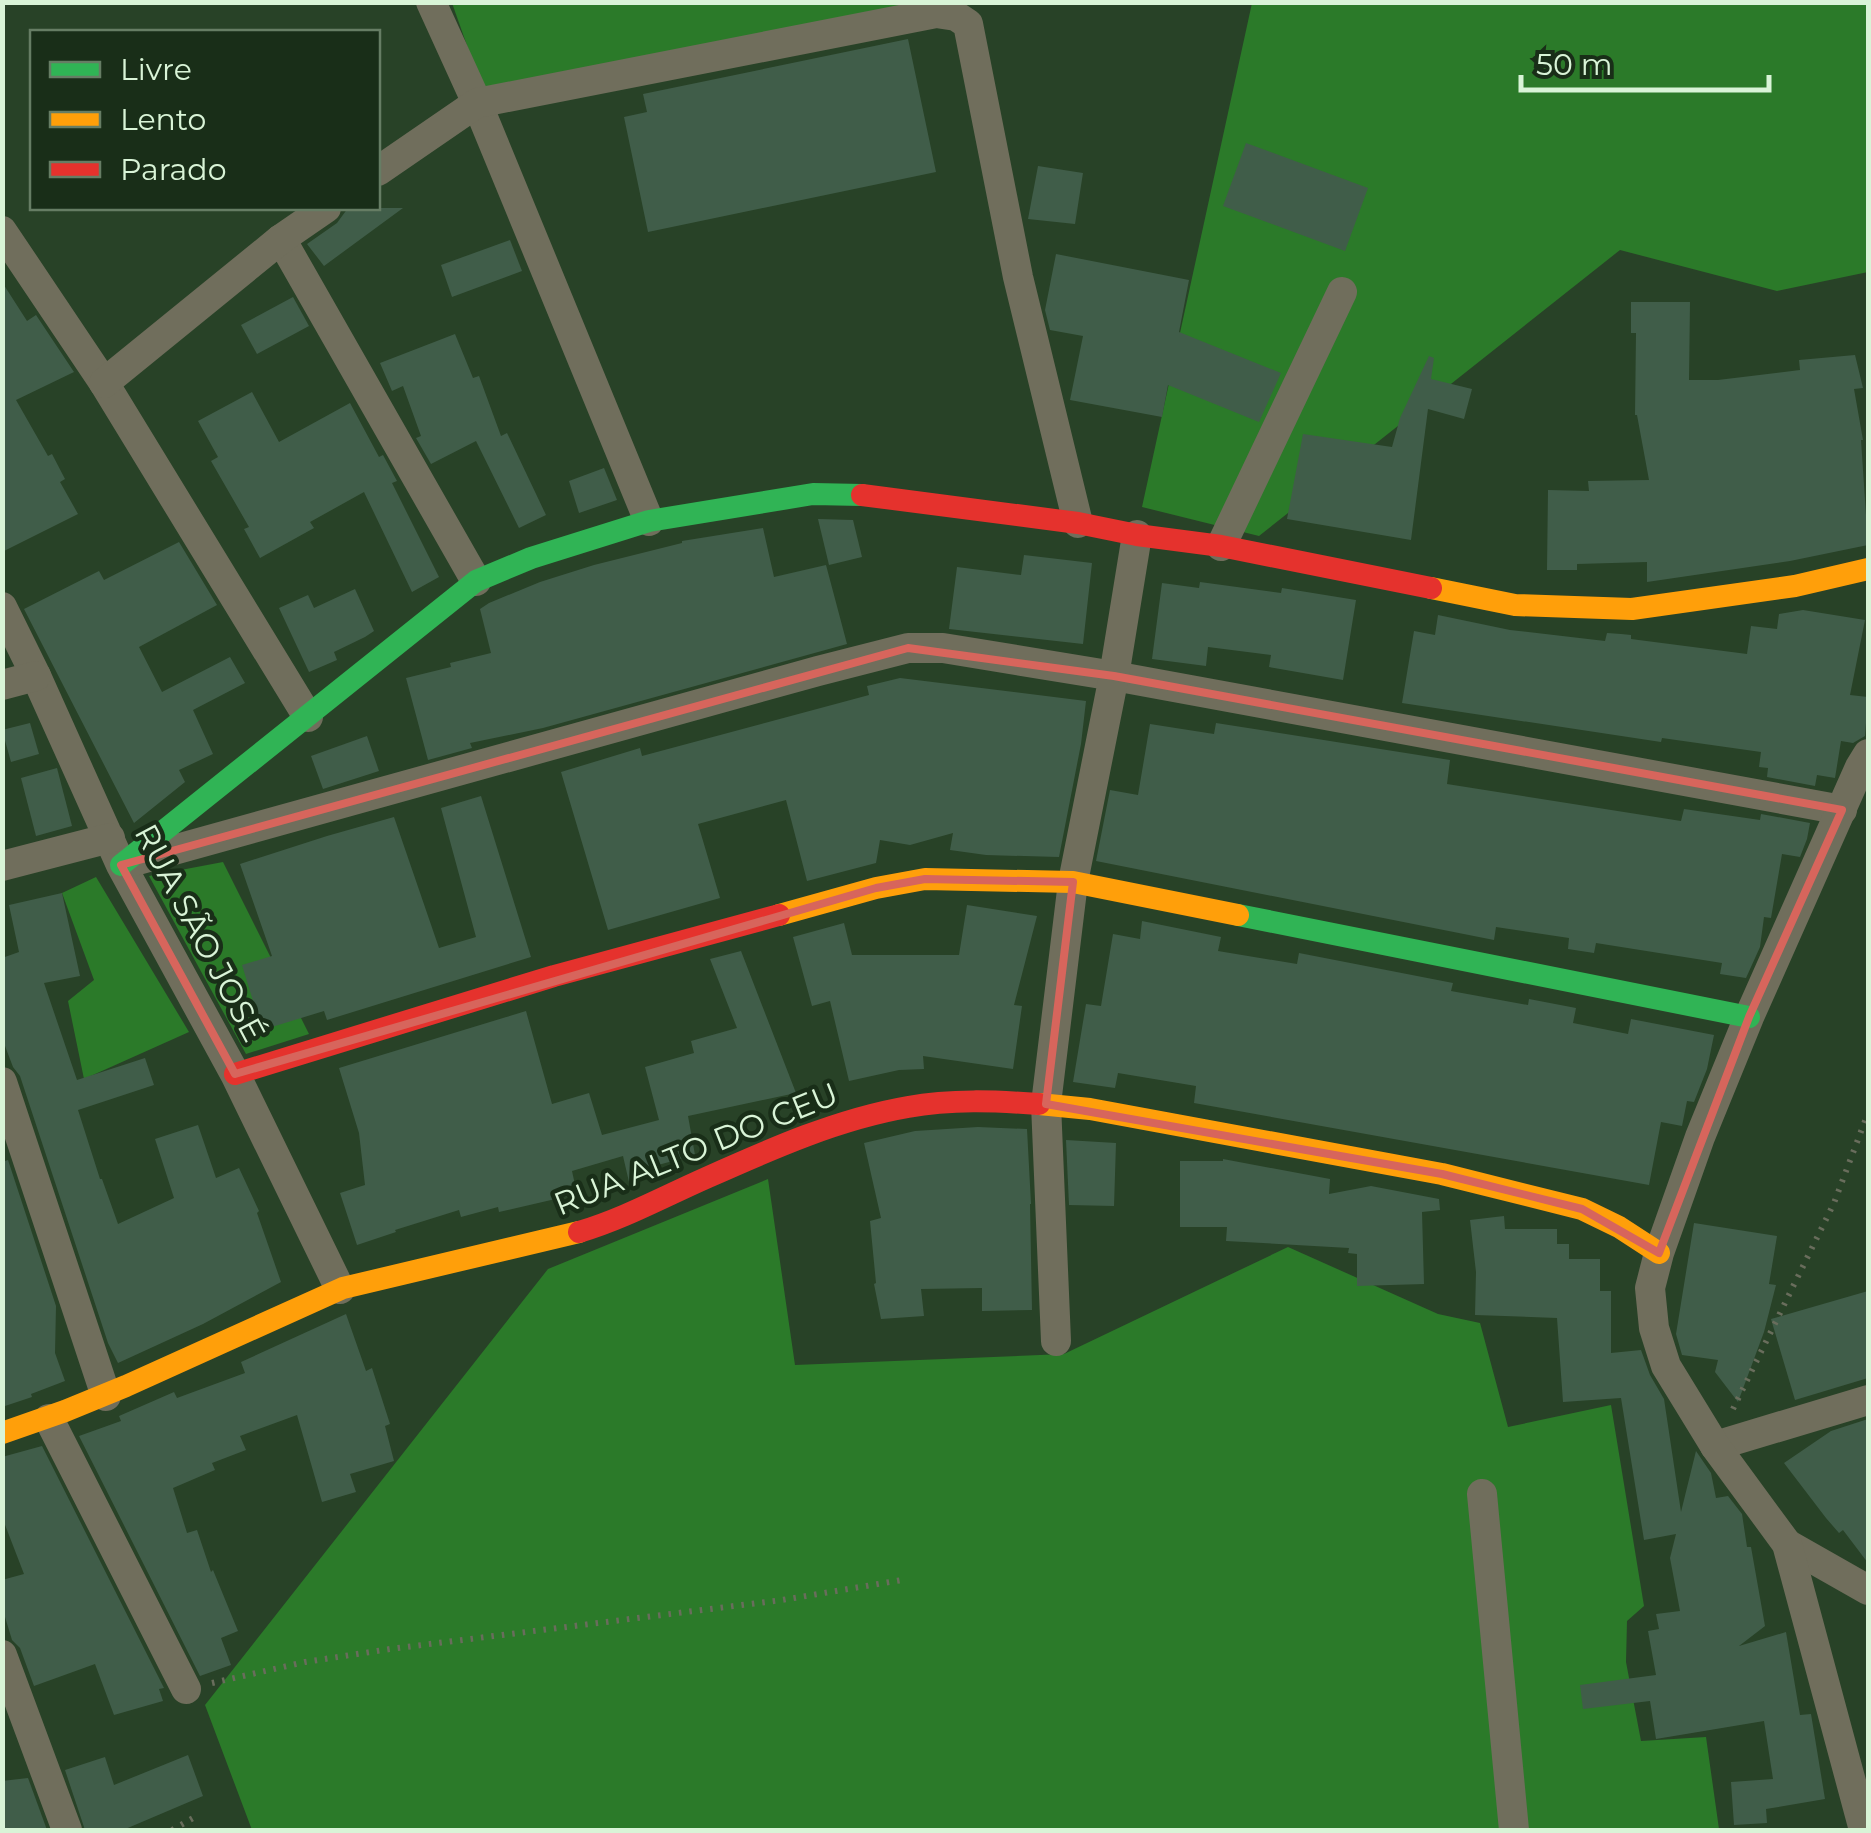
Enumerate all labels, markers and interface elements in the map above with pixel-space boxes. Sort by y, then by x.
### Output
legend [30,30,380,210]
scale bar [1521,30,1768,92]
text: 50 m [1536,46,1613,83]
text: Livre [120,51,192,88]
text: Lento [120,101,206,138]
text: Parado [120,151,226,188]
street label: RUA SÃO JOSÉ [127,817,274,1048]
street label: RUA ALTO DO CEU [548,1074,844,1223]

